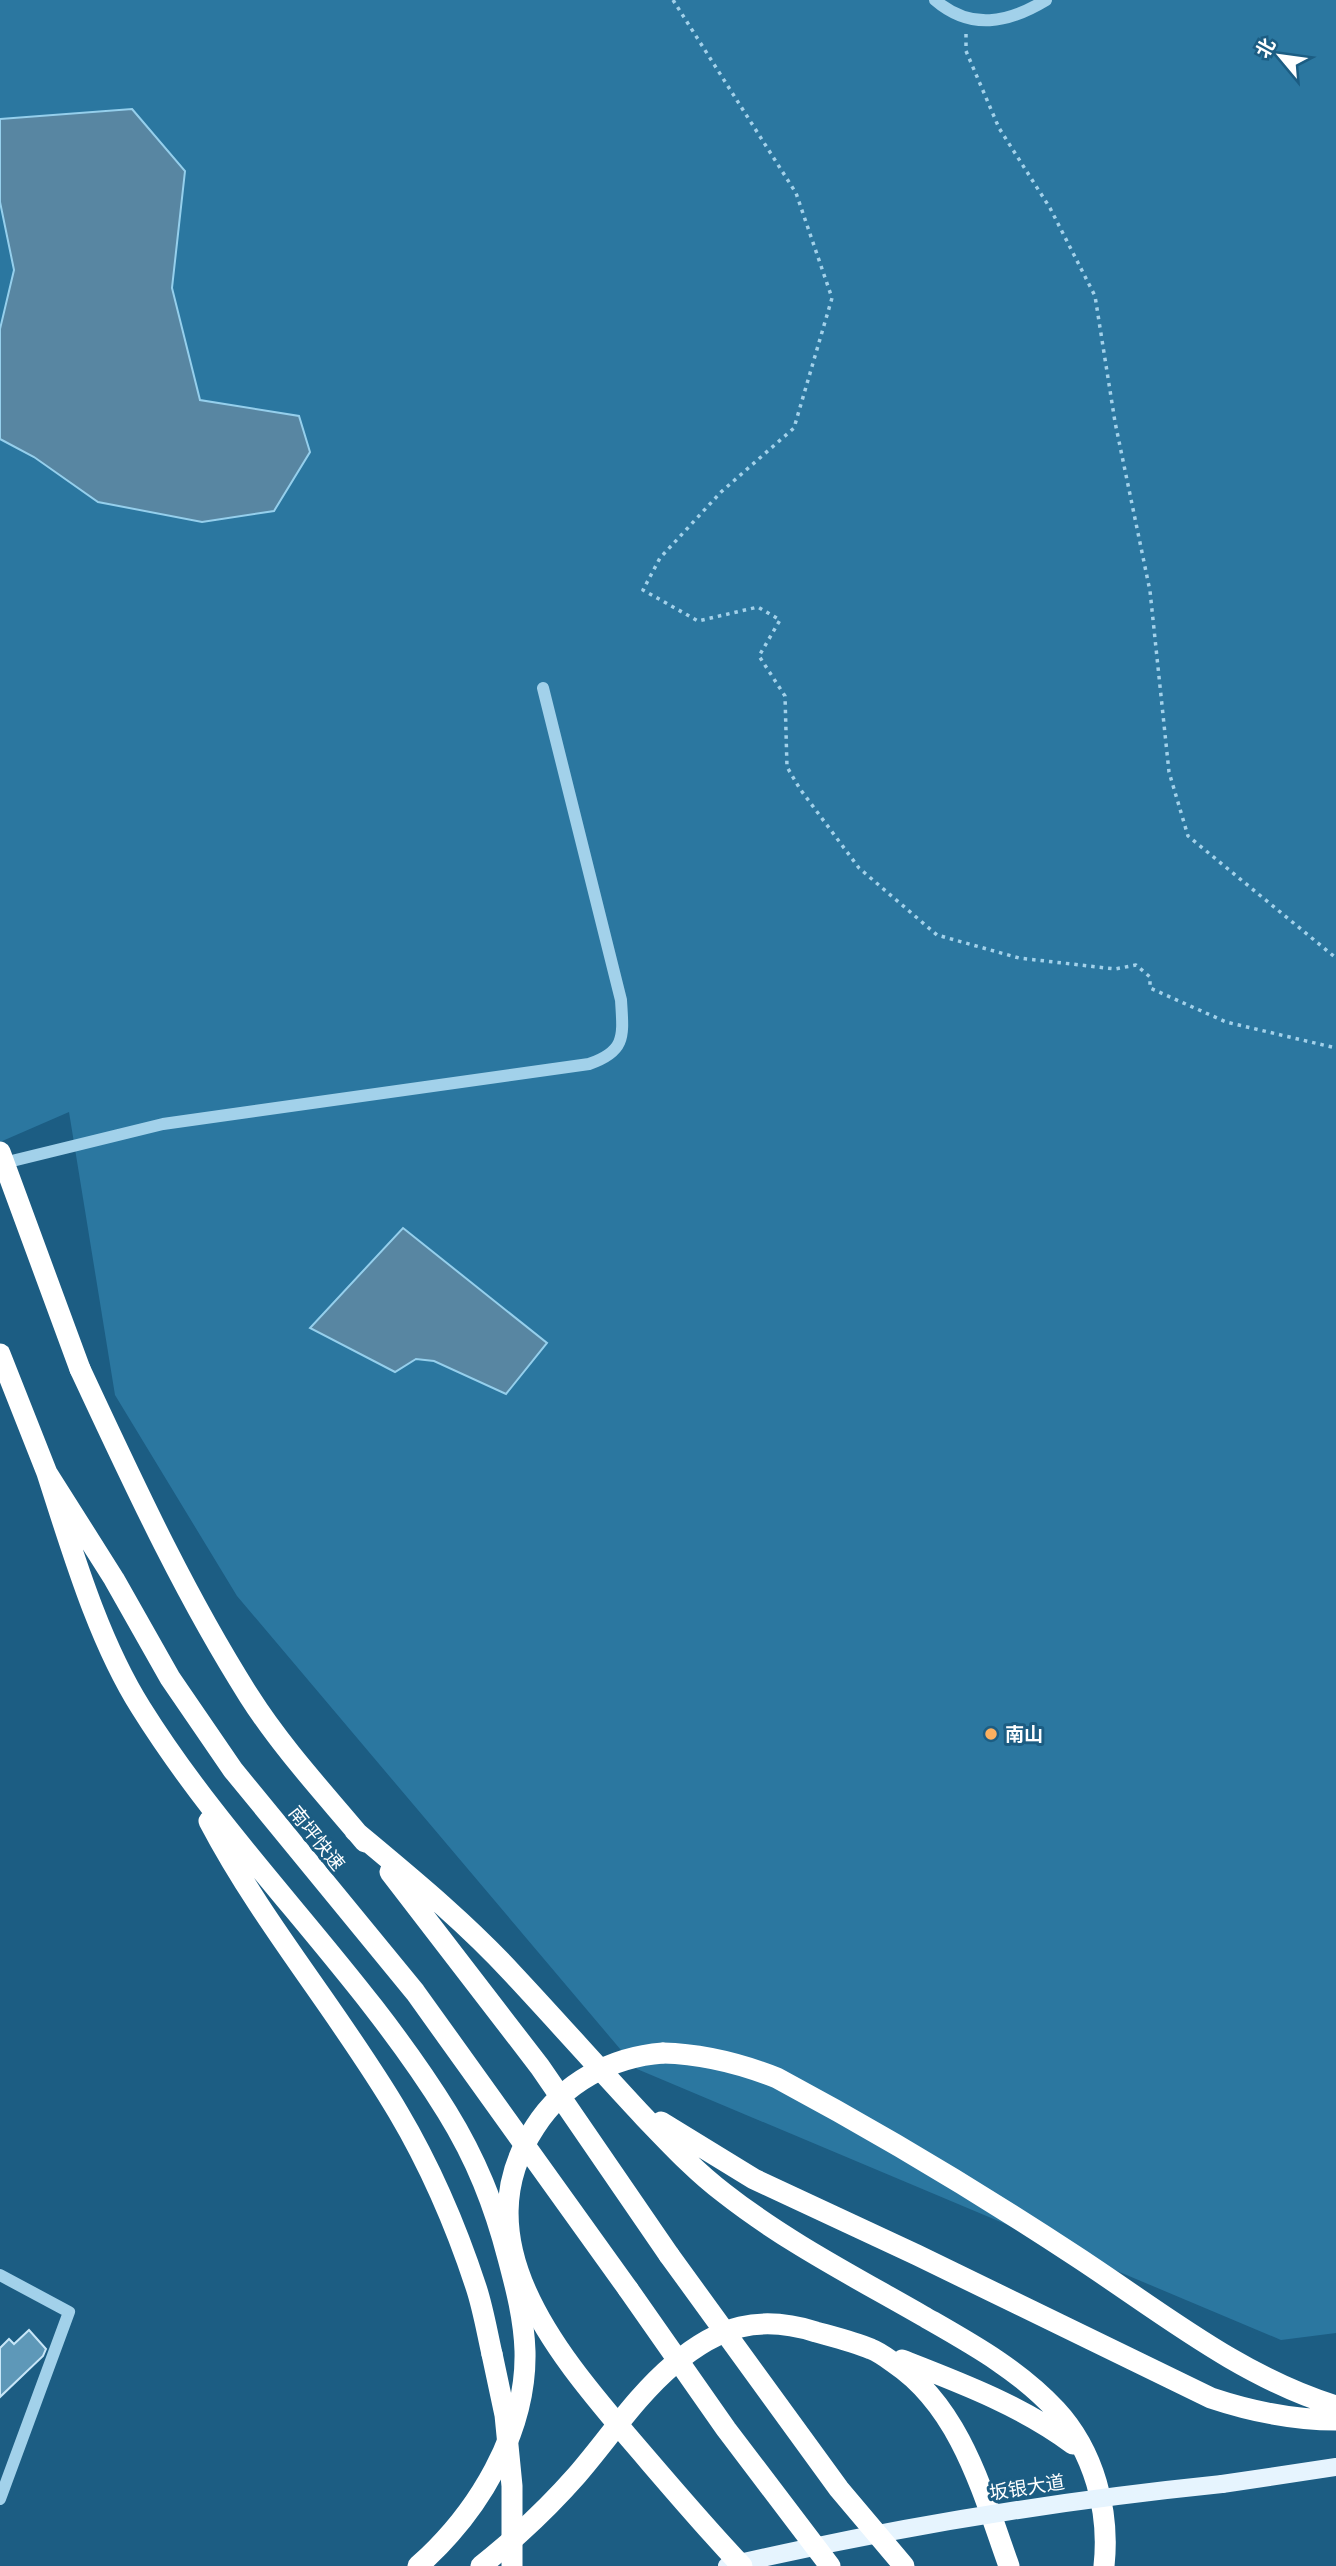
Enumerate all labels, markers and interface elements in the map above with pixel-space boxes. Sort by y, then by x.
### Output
north arrow [1245,21,1315,91]
text: 北 [1249,33,1281,62]
place label: 南山 [1005,1721,1043,1747]
marker: 南山 [983,1726,999,1742]
street label: 南坪快速 [283,1800,351,1876]
street label: 坂银大道 [987,2468,1067,2506]

